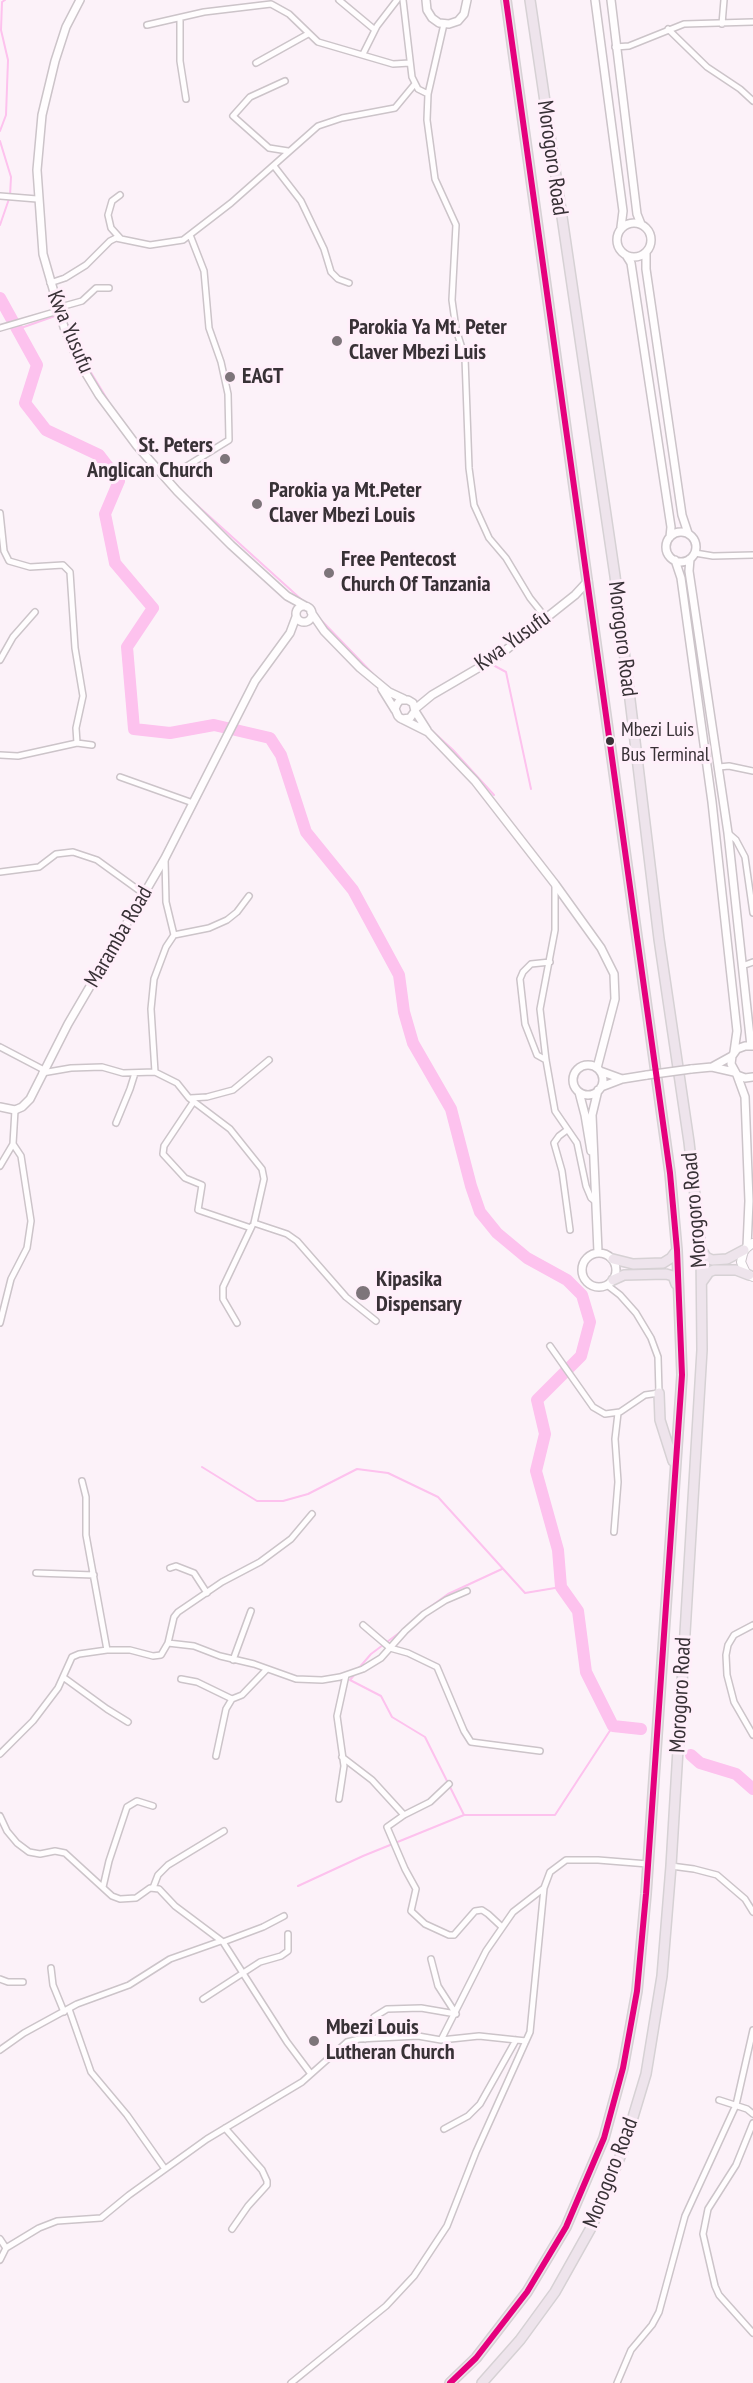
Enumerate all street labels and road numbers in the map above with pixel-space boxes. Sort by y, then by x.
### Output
street label: Morogoro Road [531,99,573,217]
street label: Kwa Yusufu [41,287,99,377]
street label: Morogoro Road [602,580,642,698]
street label: Kwa Yusufu [470,605,556,677]
street label: Maramba Road [79,882,159,992]
street label: Morogoro Road [677,1151,713,1269]
street label: Morogoro Road [665,1636,697,1754]
street label: Morogoro Road [578,2114,644,2232]

